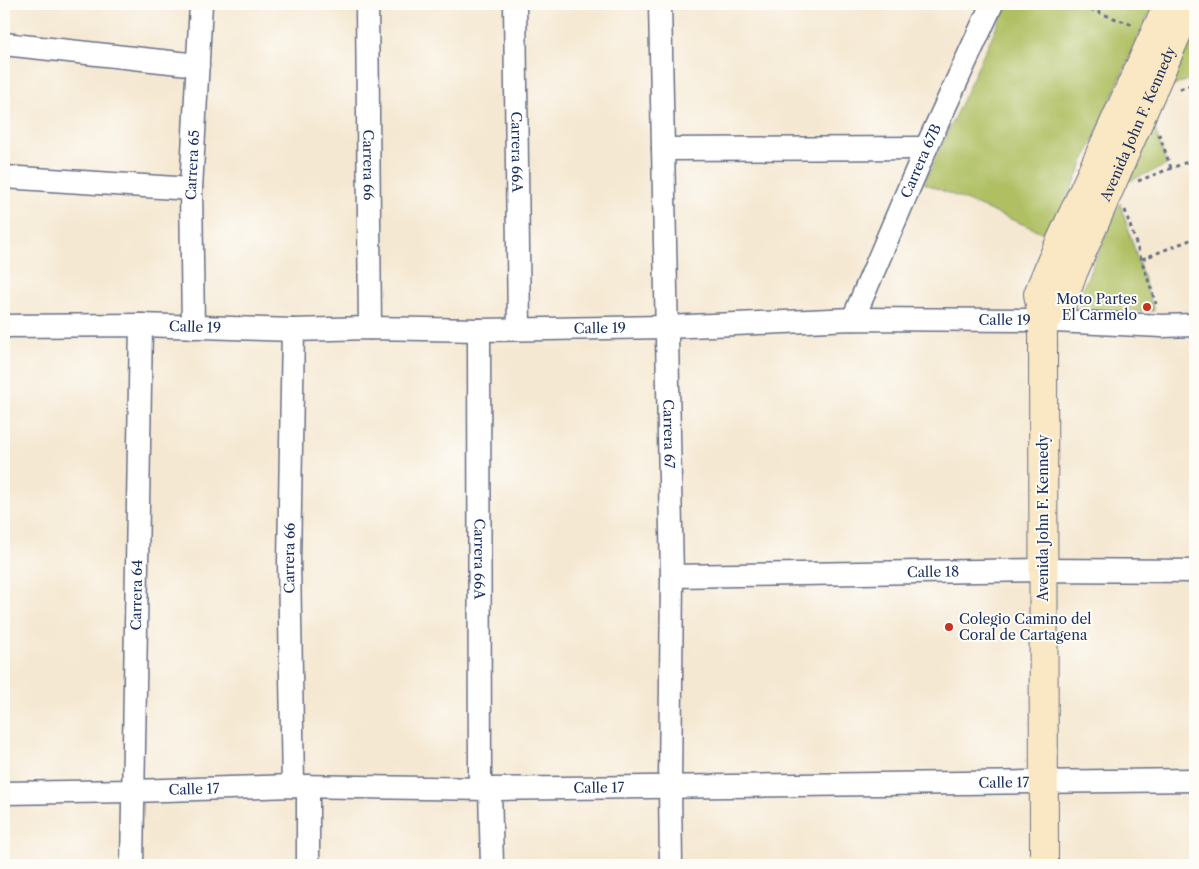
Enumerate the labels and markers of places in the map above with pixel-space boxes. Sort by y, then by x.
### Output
place label: Moto Partes El Carmelo [1056,290,1137,324]
marker: Moto Partes El Carmelo [1141,301,1153,313]
place label: Colegio Camino del Coral de Cartagena [959,610,1091,644]
marker: Colegio Camino del Coral de Cartagena [943,621,955,633]

